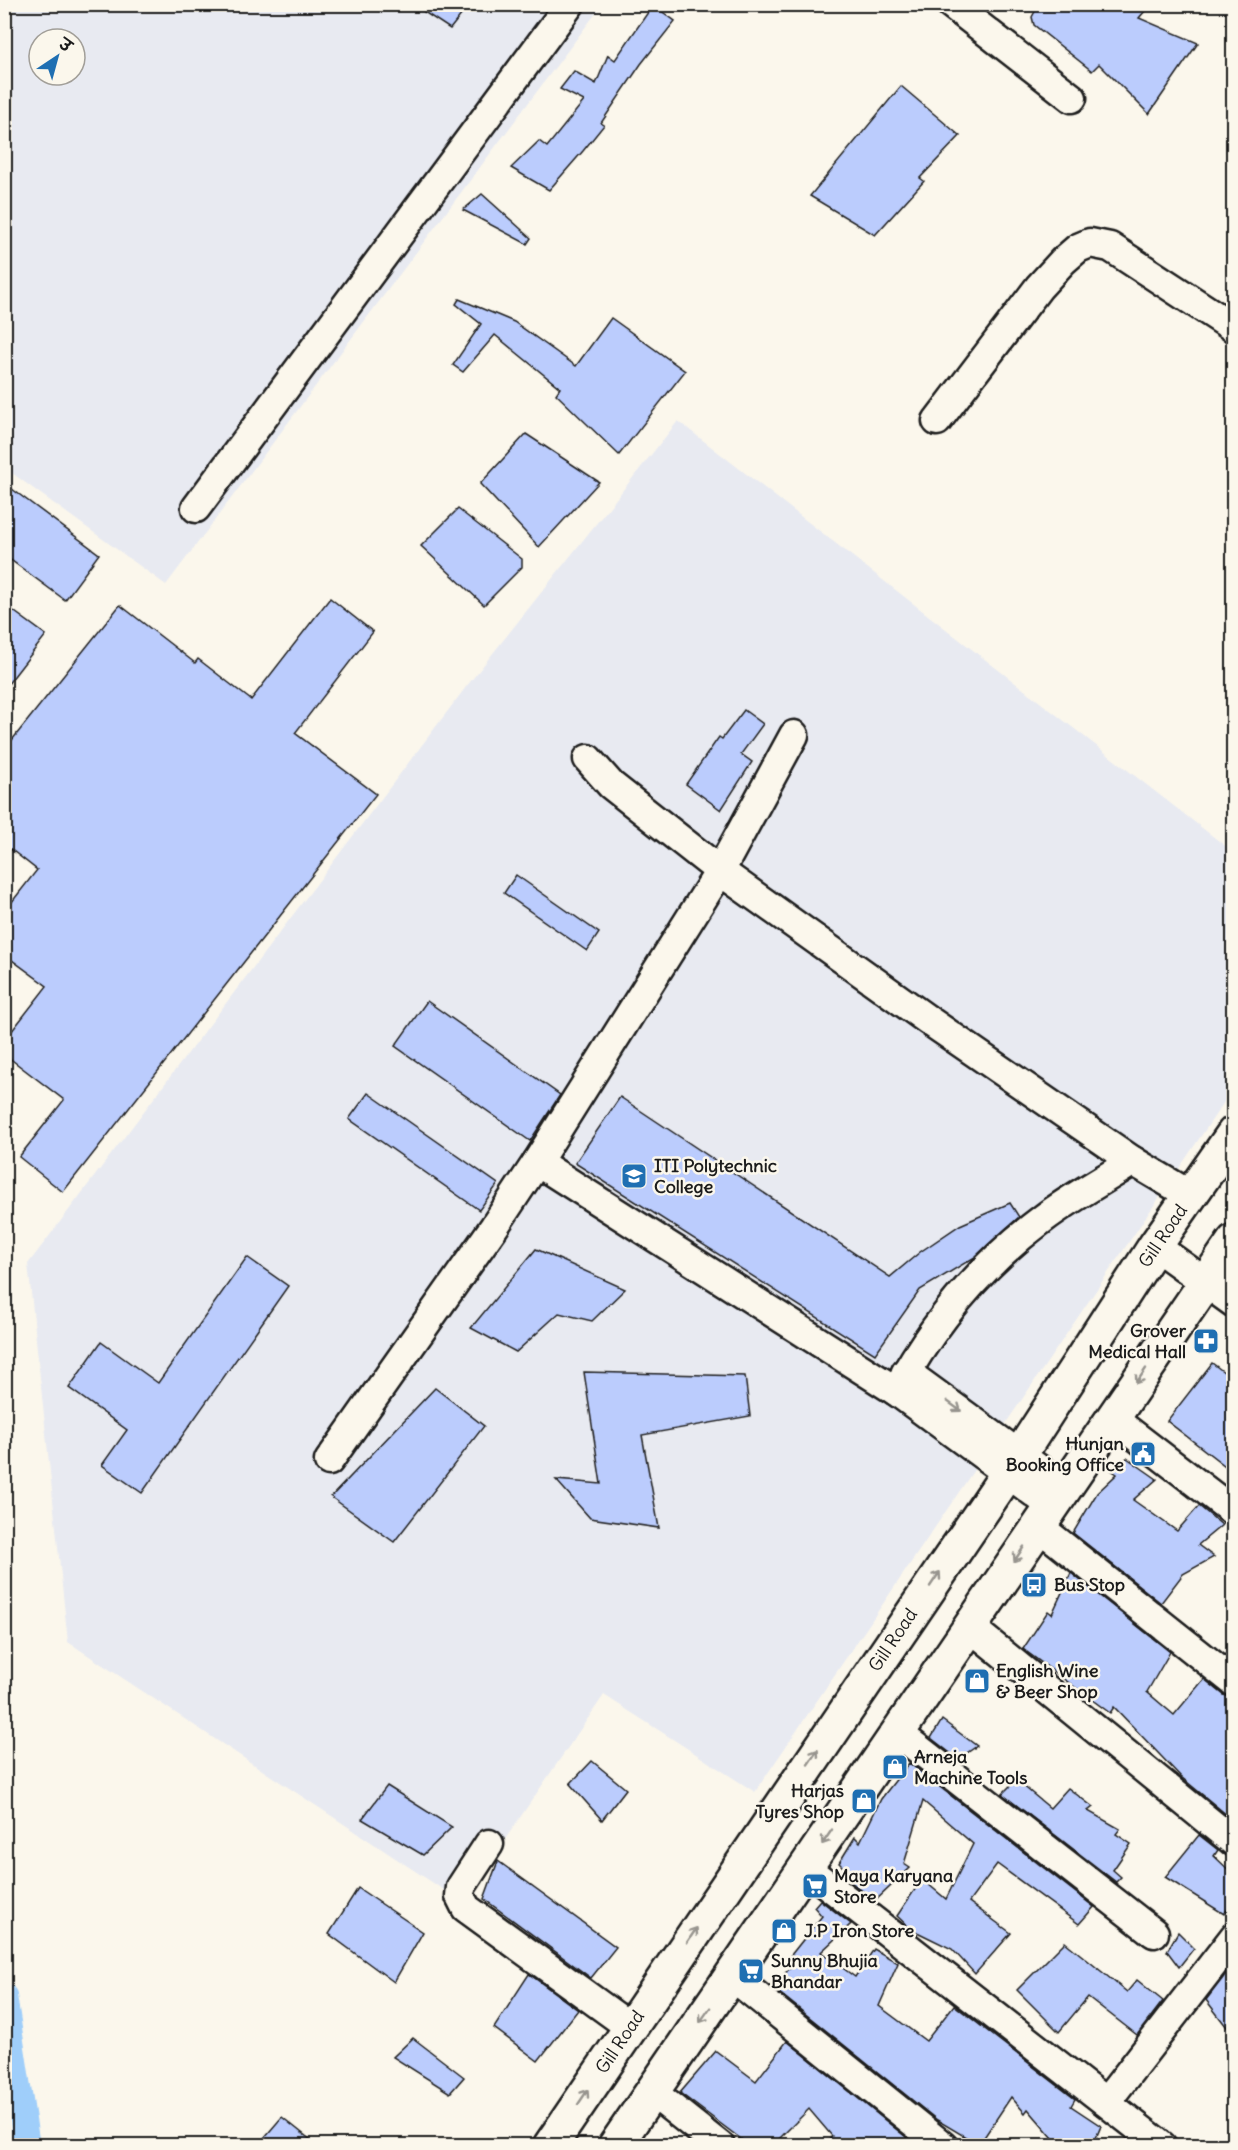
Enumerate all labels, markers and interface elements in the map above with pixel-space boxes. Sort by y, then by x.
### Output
north arrow [27,27,87,87]
text: उ [54,32,77,57]
place label: ITI Polytechnic College [654,1154,777,1198]
school or university icon: ITI Polytechnic College [619,1161,649,1191]
street label: Gill Road [1133,1199,1192,1272]
place label: Grover Medical Hall [1088,1319,1187,1363]
pharmacy icon: Grover Medical Hall [1191,1326,1221,1356]
one-way arrow [1135,1367,1147,1383]
one-way arrow [945,1400,961,1412]
place label: Hunjan Booking Office [1006,1432,1125,1476]
public building icon: Hunjan Booking Office [1128,1439,1158,1469]
one-way arrow [1013,1545,1025,1562]
bus stop icon: Bus Stop [1019,1570,1049,1600]
one-way arrow [929,1571,941,1587]
place label: Bus Stop [1054,1573,1125,1596]
street label: Gill Road [863,1603,922,1676]
place label: English Wine & Beer Shop [996,1659,1099,1703]
shop icon: English Wine & Beer Shop [962,1666,992,1696]
place label: Arneja Machine Tools [914,1745,1027,1789]
one-way arrow [807,1749,819,1765]
shop icon: Arneja Machine Tools [880,1752,910,1782]
place label: Harjas Tyres Shop [756,1779,844,1823]
shop icon: Harjas Tyres Shop [849,1786,879,1816]
one-way arrow [821,1828,833,1845]
place label: Maya Karyana Store [834,1864,953,1908]
supermarket icon: Maya Karyana Store [800,1871,830,1901]
shop icon: J.P Iron Store [769,1916,799,1946]
place label: J.P Iron Store [804,1919,914,1942]
one-way arrow [686,1928,698,1944]
place label: Sunny Bhujia Bhandar [771,1949,878,1993]
supermarket icon: Sunny Bhujia Bhandar [736,1956,766,1986]
street label: Gill Road [590,2005,649,2078]
one-way arrow [699,2006,711,2023]
one-way arrow [577,2089,589,2106]

